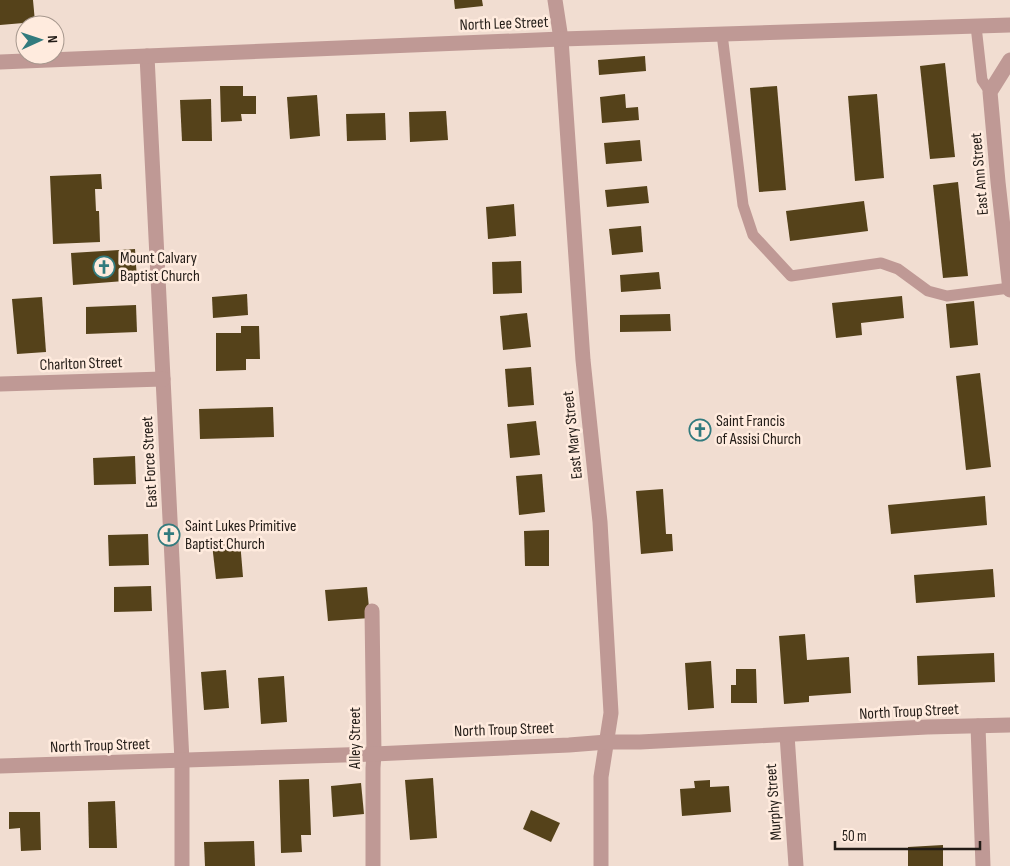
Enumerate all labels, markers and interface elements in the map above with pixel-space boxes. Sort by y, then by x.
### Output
street label: North Lee Street [459,13,549,35]
north arrow [15,15,65,65]
text: N [44,35,61,44]
street label: East Ann Street [967,132,993,216]
place label: Mount Calvary Baptist Church [120,249,200,286]
church icon: Mount Calvary Baptist Church [92,255,116,279]
street label: Charlton Street [39,353,123,375]
street label: East Mary Street [559,390,587,480]
place label: Saint Francis of Assisi Church [716,412,801,449]
street label: East Force Street [138,416,162,508]
church icon: Saint Francis of Assisi Church [688,418,712,442]
place label: Saint Lukes Primitive Baptist Church [185,517,296,554]
church icon: Saint Lukes Primitive Baptist Church [157,523,181,547]
street label: North Troup Street [859,700,959,724]
street label: Alley Street [346,707,365,770]
street label: North Troup Street [454,719,554,741]
street label: North Troup Street [50,735,150,757]
street label: Murphy Street [762,763,786,841]
scale bar [835,818,980,850]
text: 50 m [842,827,867,846]

